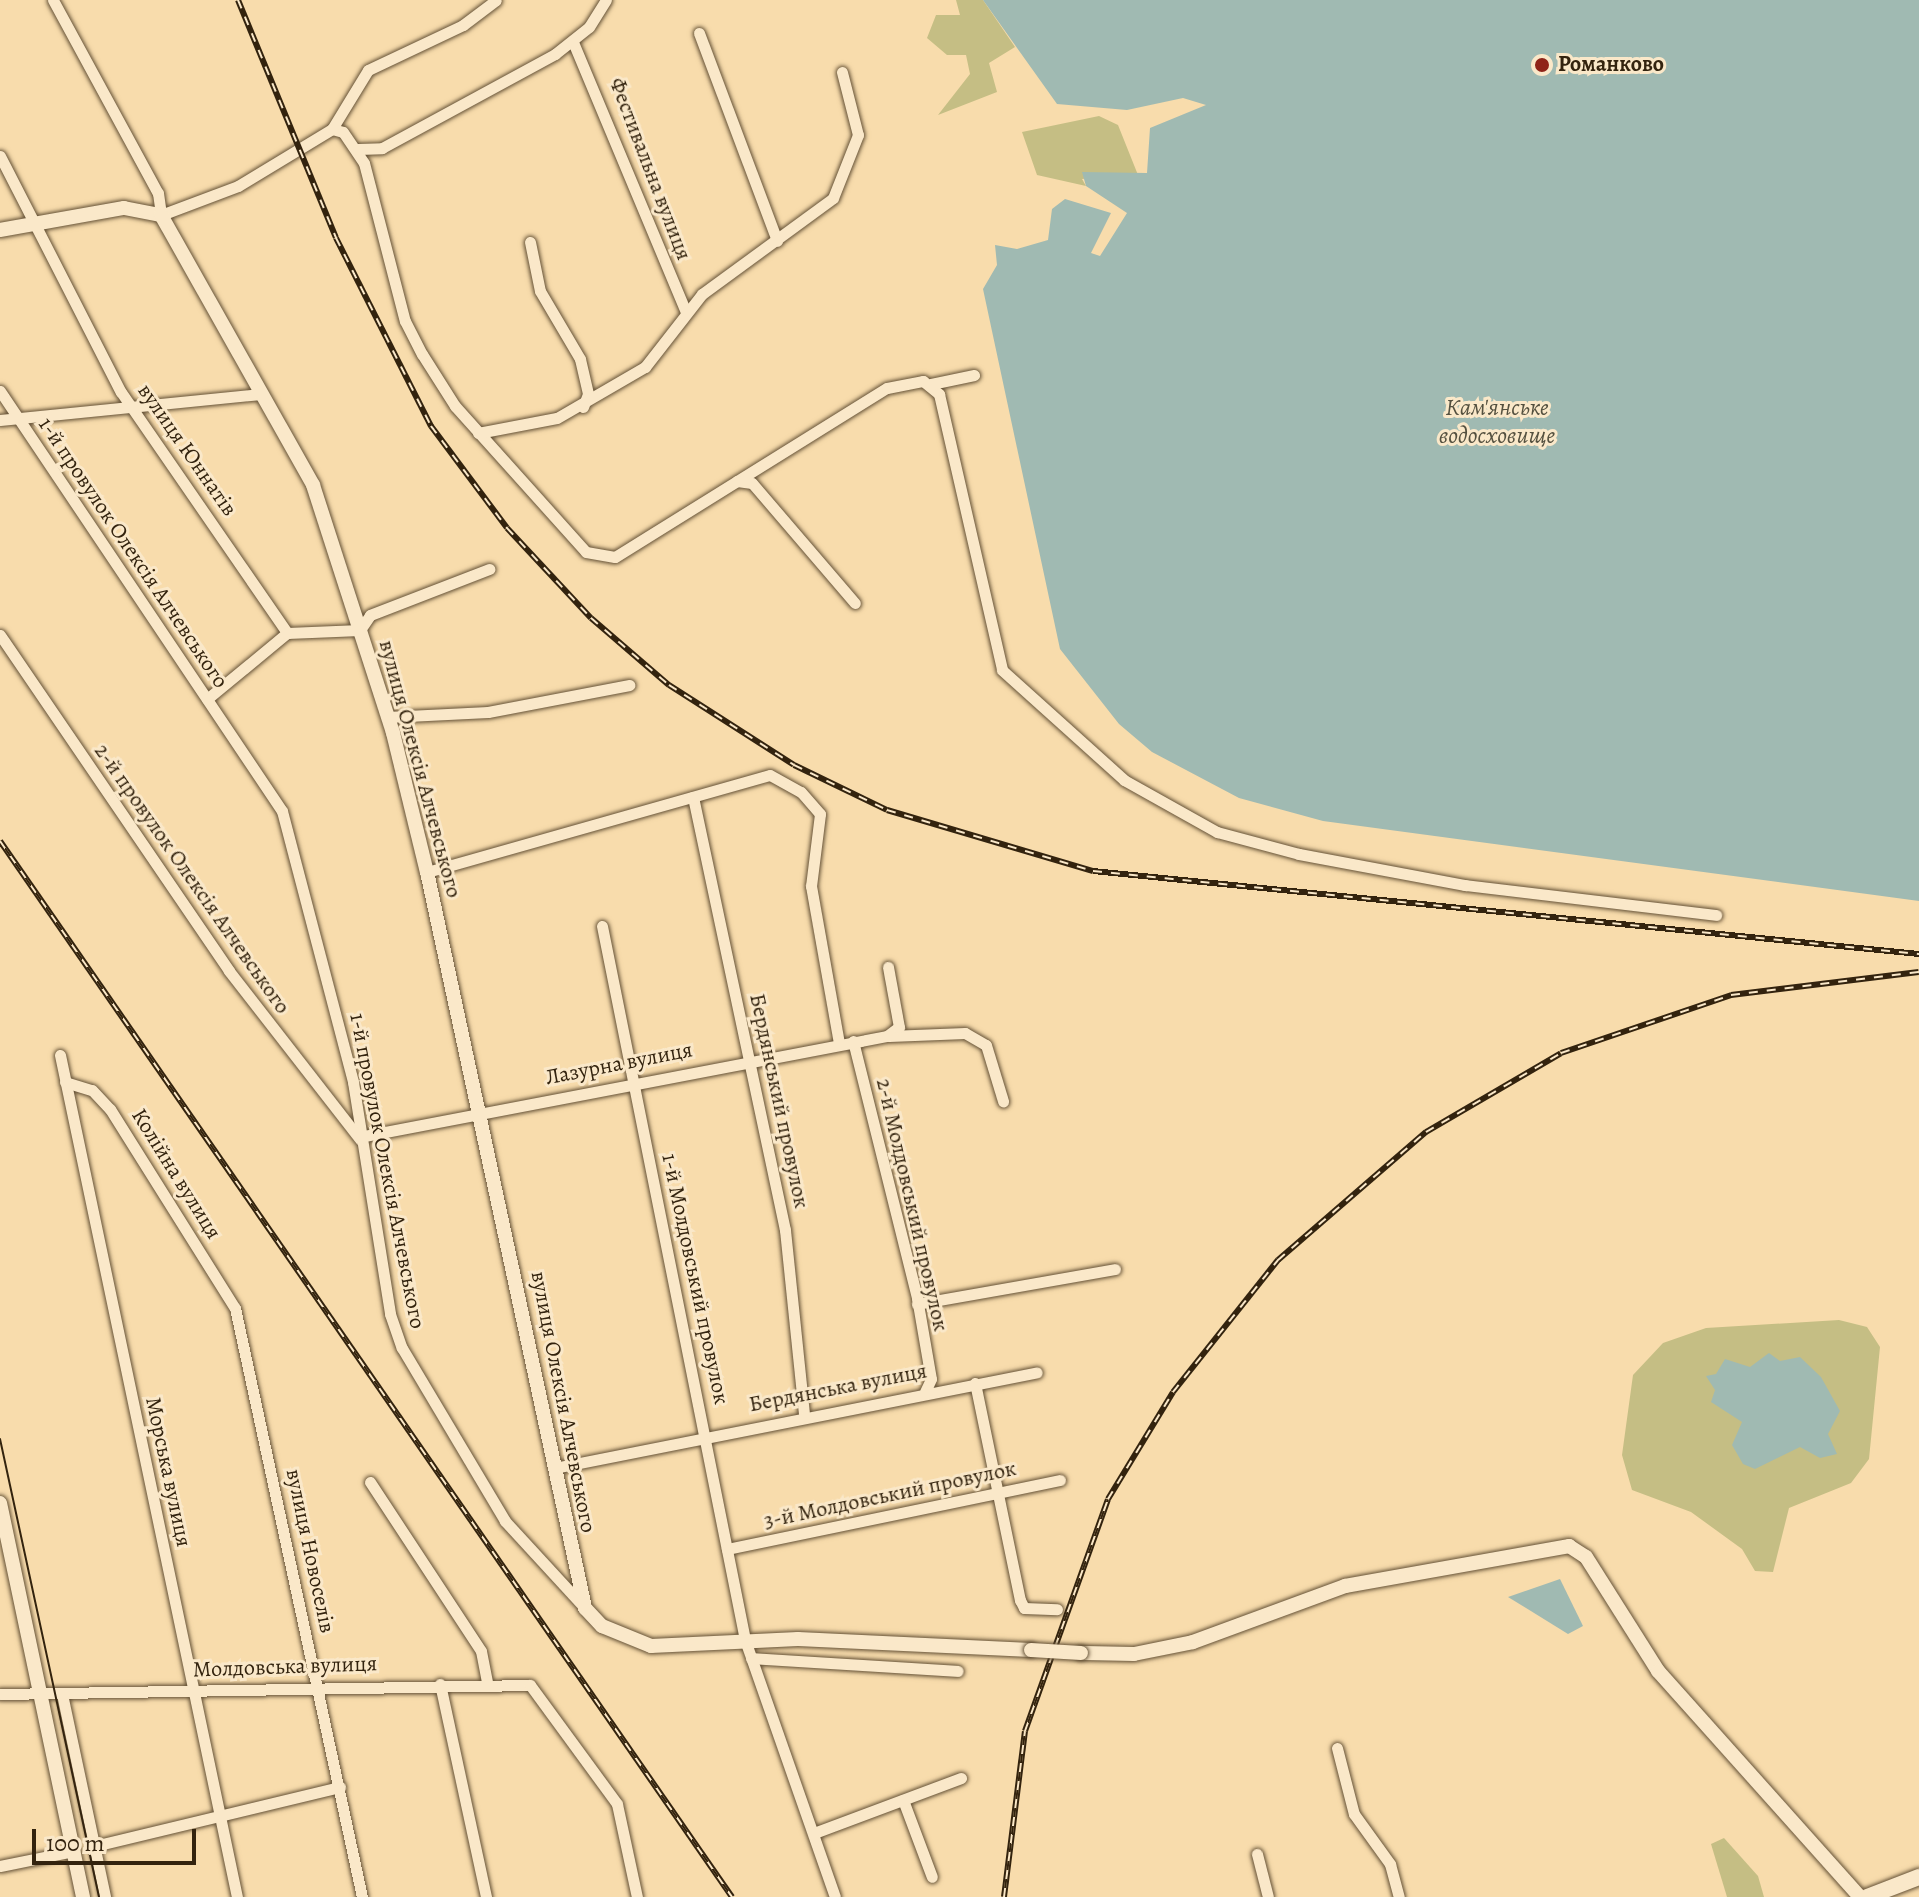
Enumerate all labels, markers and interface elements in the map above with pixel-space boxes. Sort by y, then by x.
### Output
place label: Романково [1558,52,1664,78]
marker: Романково [1533,56,1551,74]
street label: Фестивальна вулиця [603,74,697,264]
street label: вулиця Юннатів [132,379,242,521]
water label: Кам'янське водосховище [1439,394,1555,450]
street label: 1-й провулок Олексія Алчевського [32,413,234,693]
street label: вулиця Олексія Алчевського [373,637,467,901]
street label: 2-й провулок Олексія Алчевського [88,739,296,1019]
street label: Бердянський провулок [743,991,815,1211]
street label: 1-й провулок Олексія Алчевського [343,1011,431,1331]
street label: Лазурна вулиця [543,1037,695,1091]
street label: 2-й Молдовський провулок [870,1076,954,1334]
street label: Колійна вулиця [125,1104,227,1244]
street label: 1-й Молдовський провулок [656,1151,734,1407]
street label: вулиця Олексія Алчевського [525,1269,601,1535]
street label: Бердянська вулиця [747,1358,929,1418]
street label: Морська вулиця [139,1395,197,1549]
street label: 3-й Молдовський провулок [761,1455,1019,1535]
street label: вулиця Новоселів [280,1467,340,1635]
street label: Молдовська вулиця [192,1651,378,1683]
scale bar [36,1813,200,1863]
text: 100 m [46,1827,105,1859]

